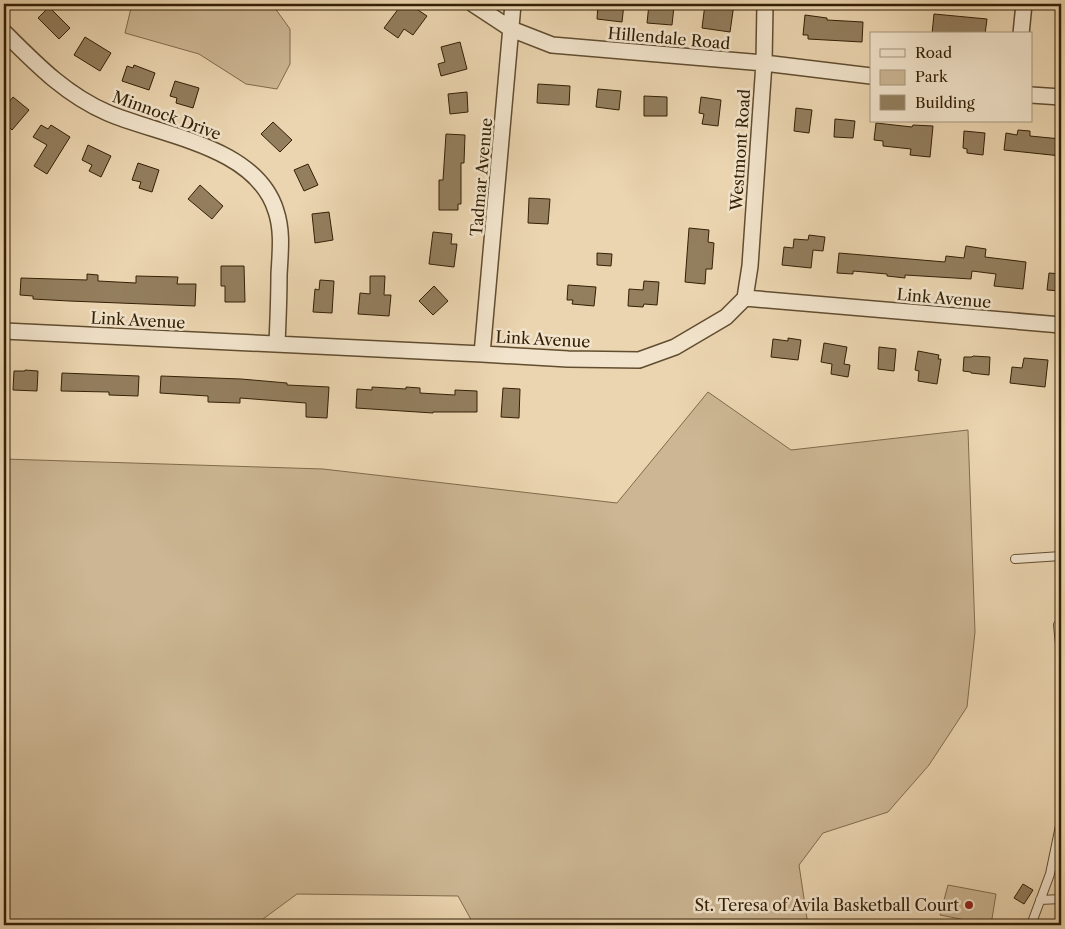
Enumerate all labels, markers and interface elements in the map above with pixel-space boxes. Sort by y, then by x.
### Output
street label: Hillendale Road [607,23,731,53]
legend [870,32,1032,122]
text: Road [915,43,952,62]
text: Park [915,67,949,86]
street label: Minnock Drive [110,86,224,144]
street label: Westmont Road [726,88,754,212]
text: Building [915,93,975,112]
street label: Tadmar Avenue [466,117,496,237]
street label: Link Avenue [896,284,992,312]
street label: Link Avenue [90,308,186,332]
street label: Link Avenue [495,327,591,351]
place label: St. Teresa of Avila Basketball Court [695,895,959,915]
marker: St. Teresa of Avila Basketball Court [963,899,975,911]

